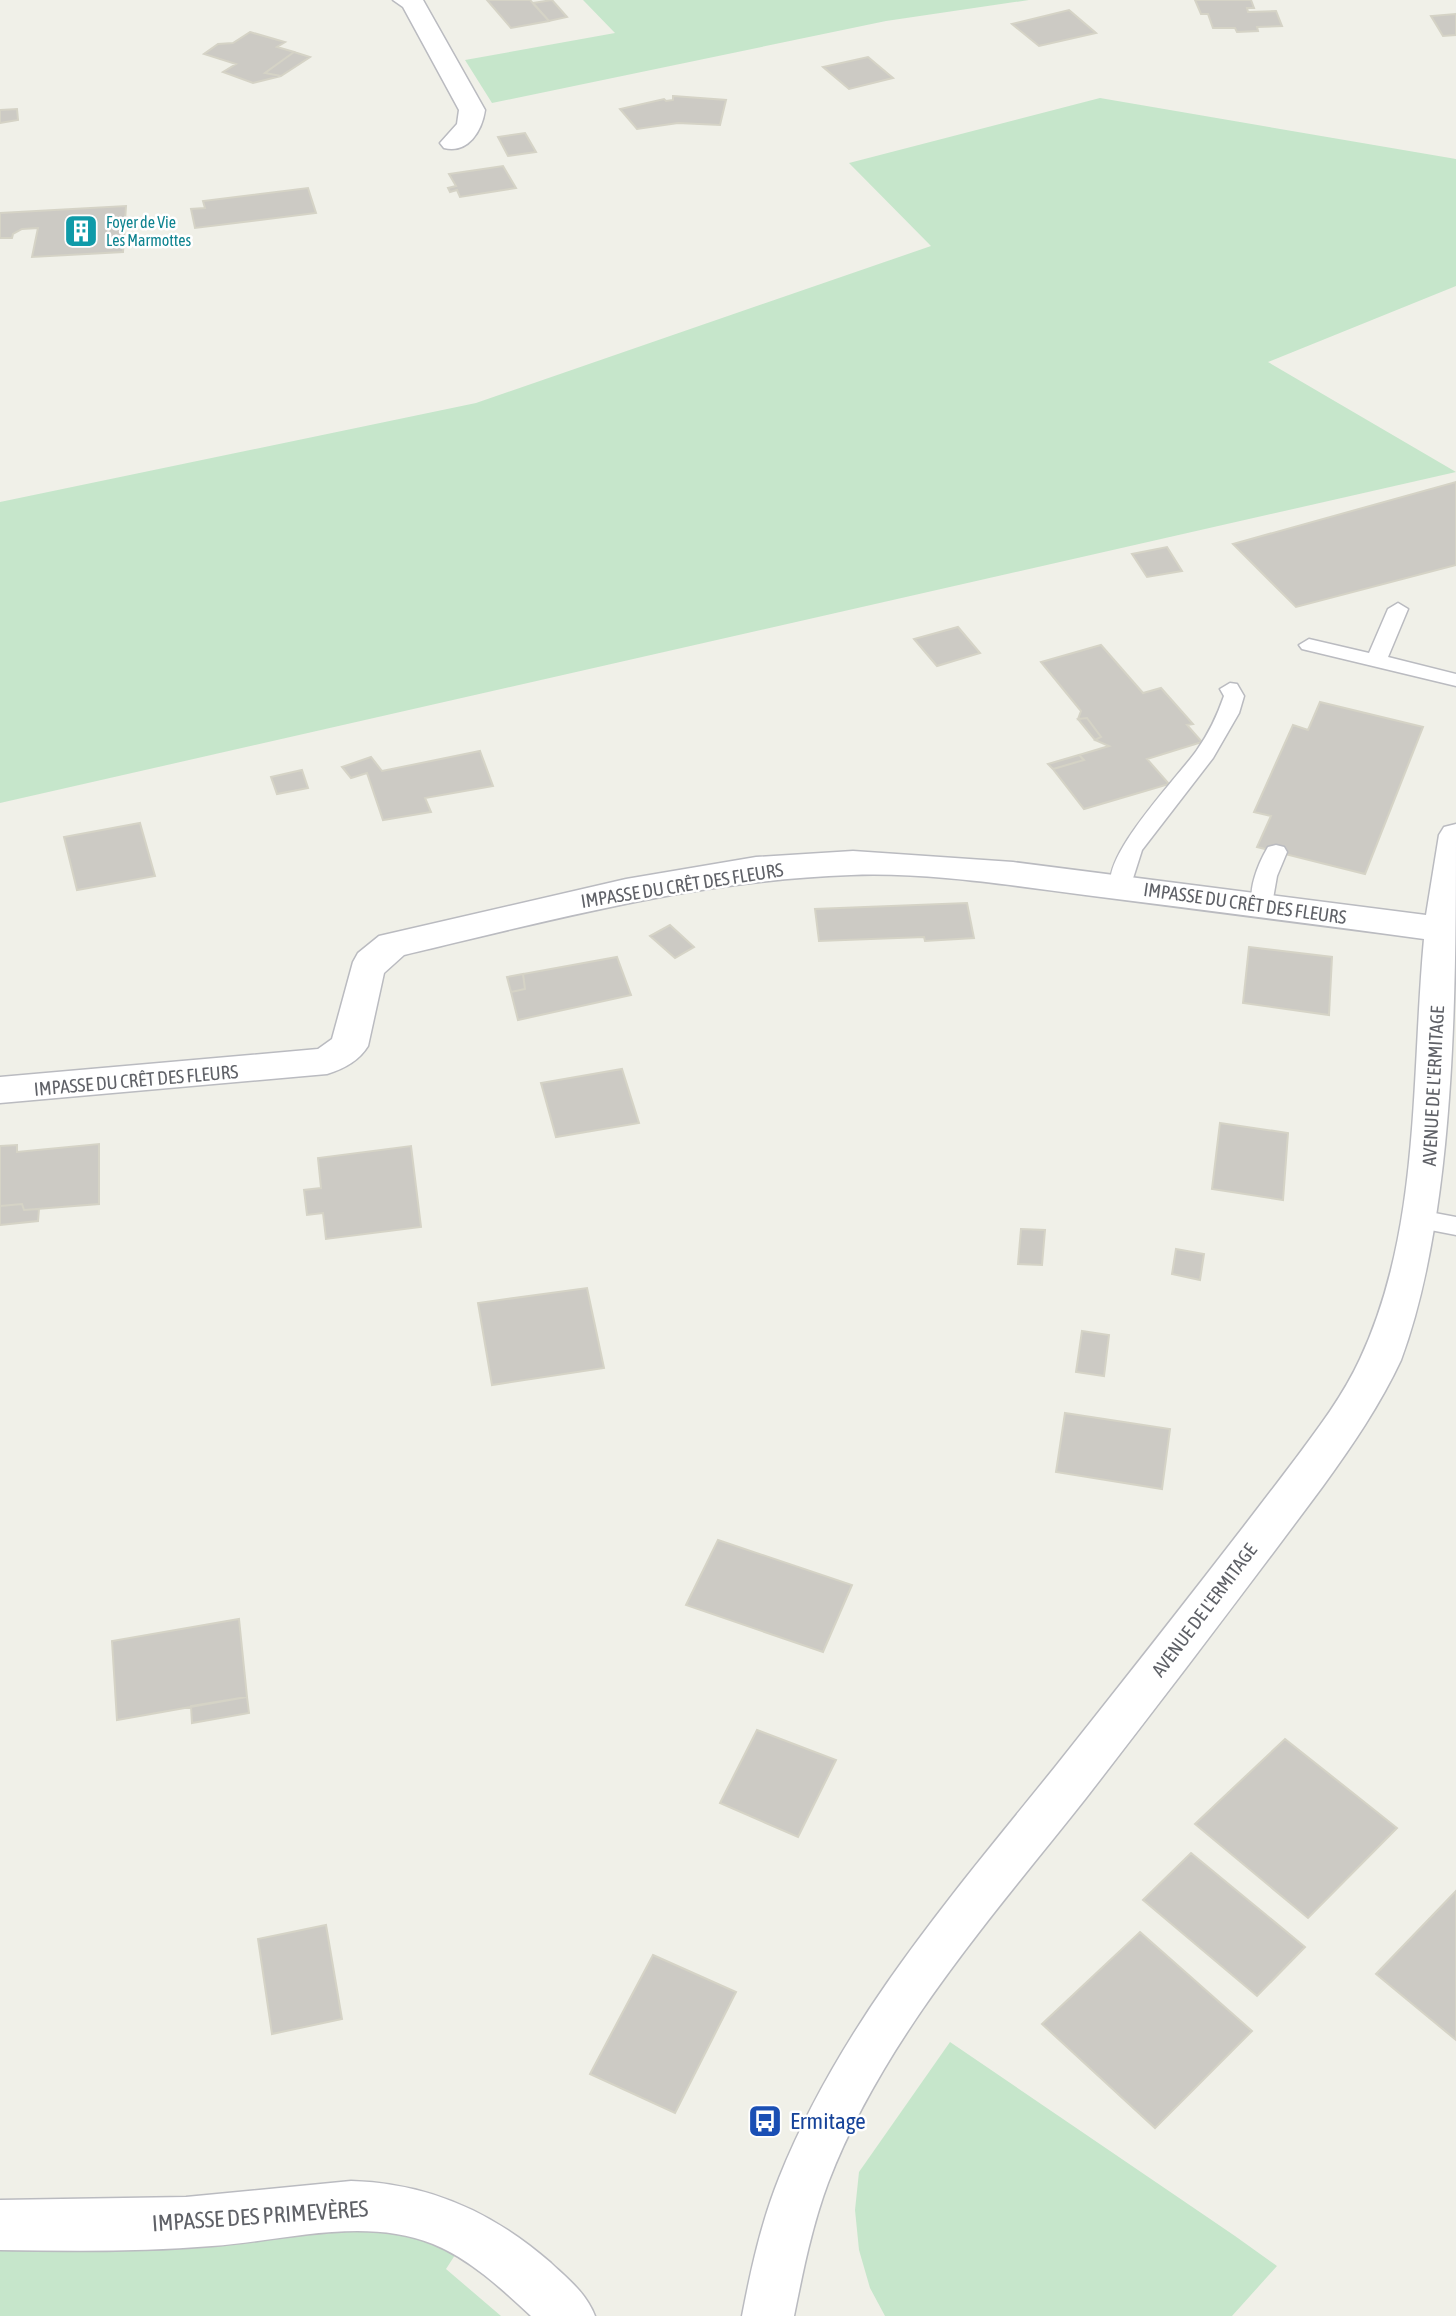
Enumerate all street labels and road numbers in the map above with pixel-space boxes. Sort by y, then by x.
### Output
street label: IMPASSE DU CRÊT DES FLEURS [579,858,785,912]
street label: IMPASSE DU CRÊT DES FLEURS [1142,878,1348,928]
street label: AVENUE DE L'ERMITAGE [1418,1005,1448,1167]
street label: IMPASSE DU CRÊT DES FLEURS [33,1060,239,1100]
street label: AVENUE DE L'ERMITAGE [1147,1539,1261,1681]
street label: IMPASSE DES PRIMEVÈRES [151,2195,369,2237]

